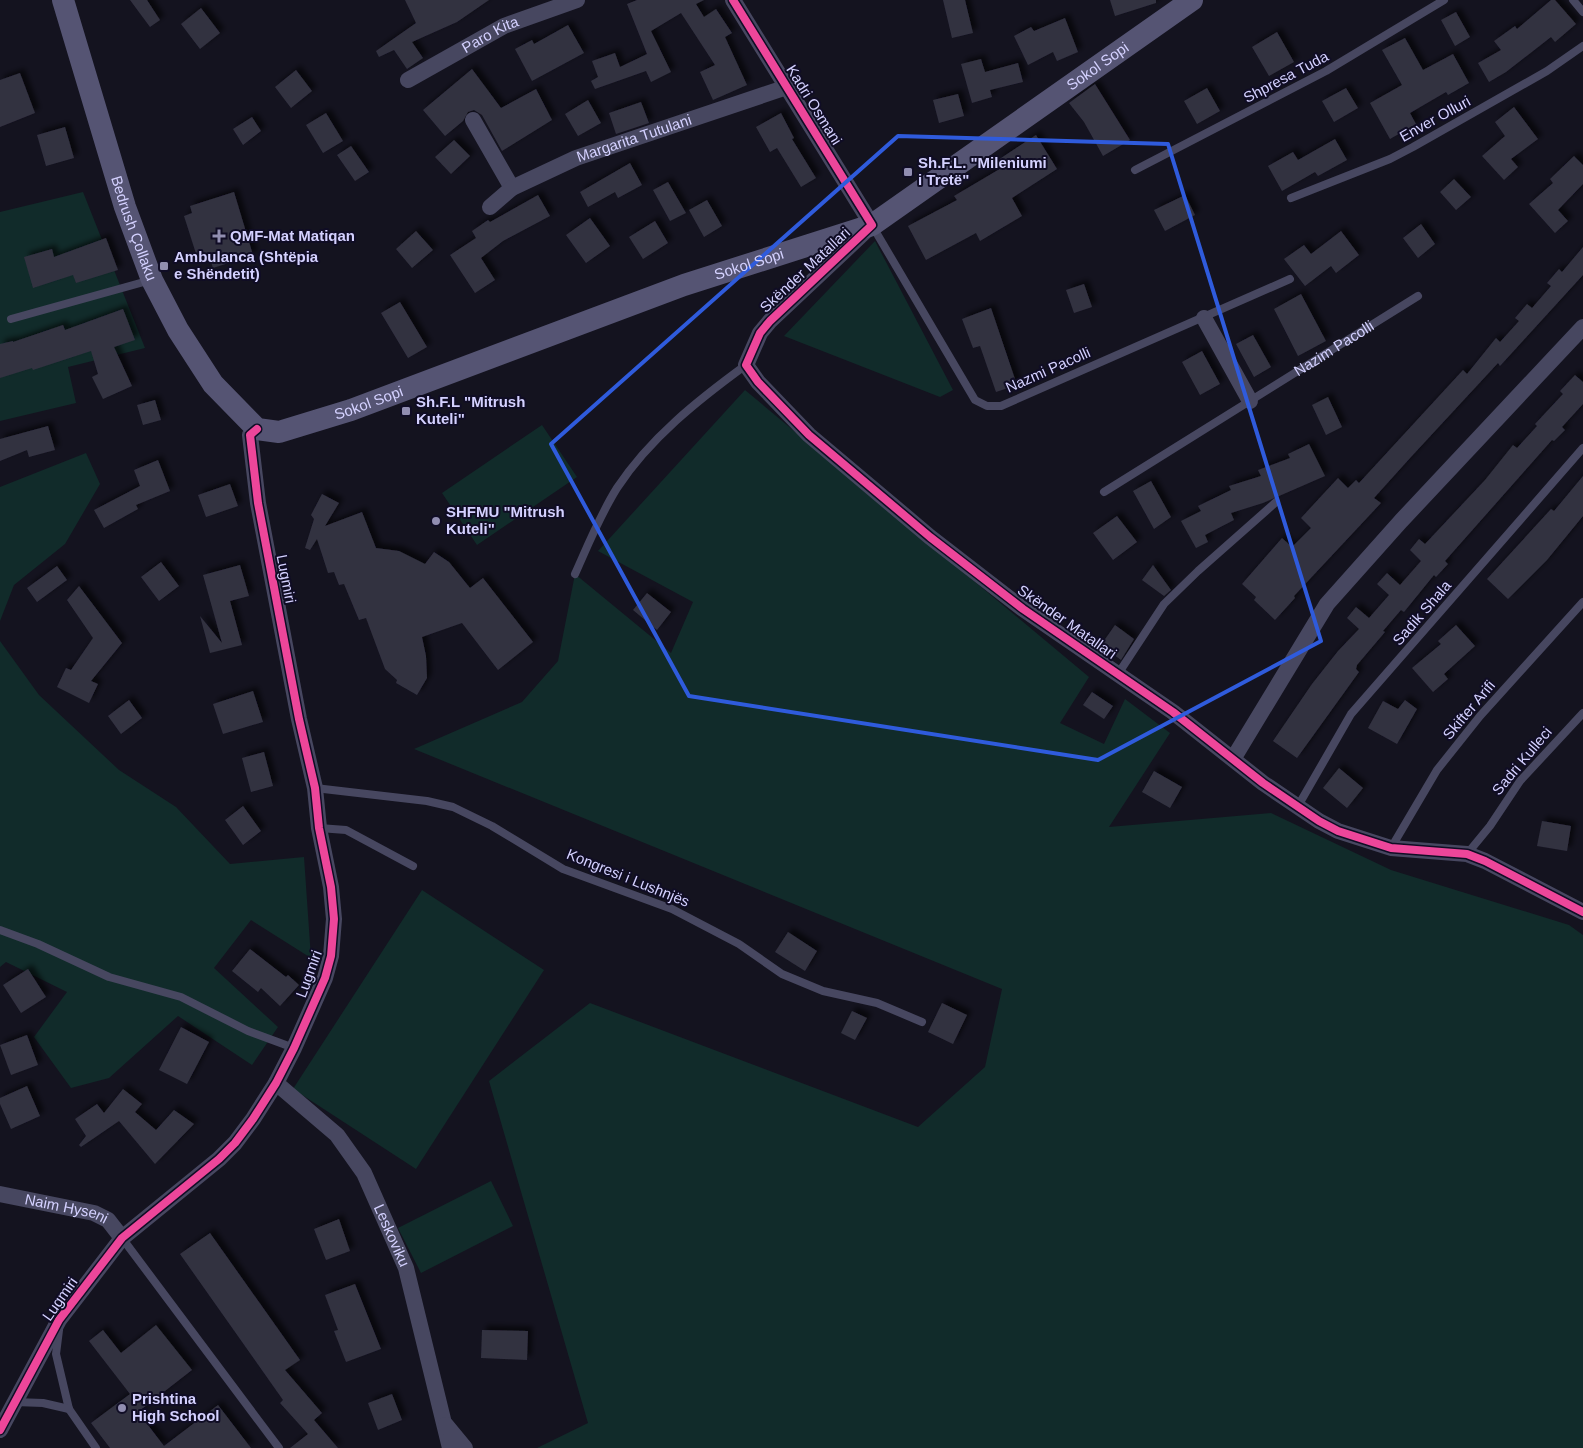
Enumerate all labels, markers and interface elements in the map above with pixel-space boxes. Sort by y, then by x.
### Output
street label: Paro Kita [459,12,521,56]
street label: Sokol Sopi [1063,38,1132,93]
street label: Shpresa Tuda [1241,47,1332,106]
street label: Kadri Osmani [783,62,846,148]
street label: Enver Olluri [1396,92,1473,145]
street label: Margarita Tutulani [574,111,694,165]
place label: Sh.F.L. "Mileniumi i Tretë" [918,154,1047,188]
marker: Sh.F.L. "Mileniumi i Tretë" [902,166,914,178]
street label: Bedrush Çollaku [108,174,160,283]
street label: Skënder Matallari [756,224,853,316]
place label: QMF-Mat Matiqan [230,227,355,244]
marker: QMF-Mat Matiqan [212,229,226,243]
street label: Sokol Sopi [712,245,786,283]
place label: Ambulanca (Shtëpia e Shëndetit) [174,248,319,282]
marker: Ambulanca (Shtëpia e Shëndetit) [158,260,170,272]
street label: Nazim Pacolli [1291,317,1377,379]
street label: Nazmi Pacolli [1003,343,1093,396]
street label: Sokol Sopi [332,382,405,423]
place label: Sh.F.L "Mitrush Kuteli" [416,393,525,427]
marker: Sh.F.L "Mitrush Kuteli" [400,405,412,417]
place label: SHFMU "Mitrush Kuteli" [446,503,565,537]
marker: SHFMU "Mitrush Kuteli" [430,515,442,527]
street label: Lugmiri [273,553,300,605]
street label: Sadik Shala [1389,576,1455,648]
street label: Skënder Matallari [1015,581,1120,662]
street label: Skifter Arifi [1439,677,1498,743]
street label: Sadri Kulleci [1488,723,1555,798]
street label: Kongresi i Lushnjës [564,845,692,910]
street label: Lugmiri [292,948,325,1000]
street label: Naim Hyseni [23,1190,111,1227]
street label: Leskoviku [371,1201,413,1269]
street label: Lugmiri [39,1274,81,1324]
place label: Prishtina High School [132,1390,220,1424]
marker: Prishtina High School [116,1402,128,1414]

